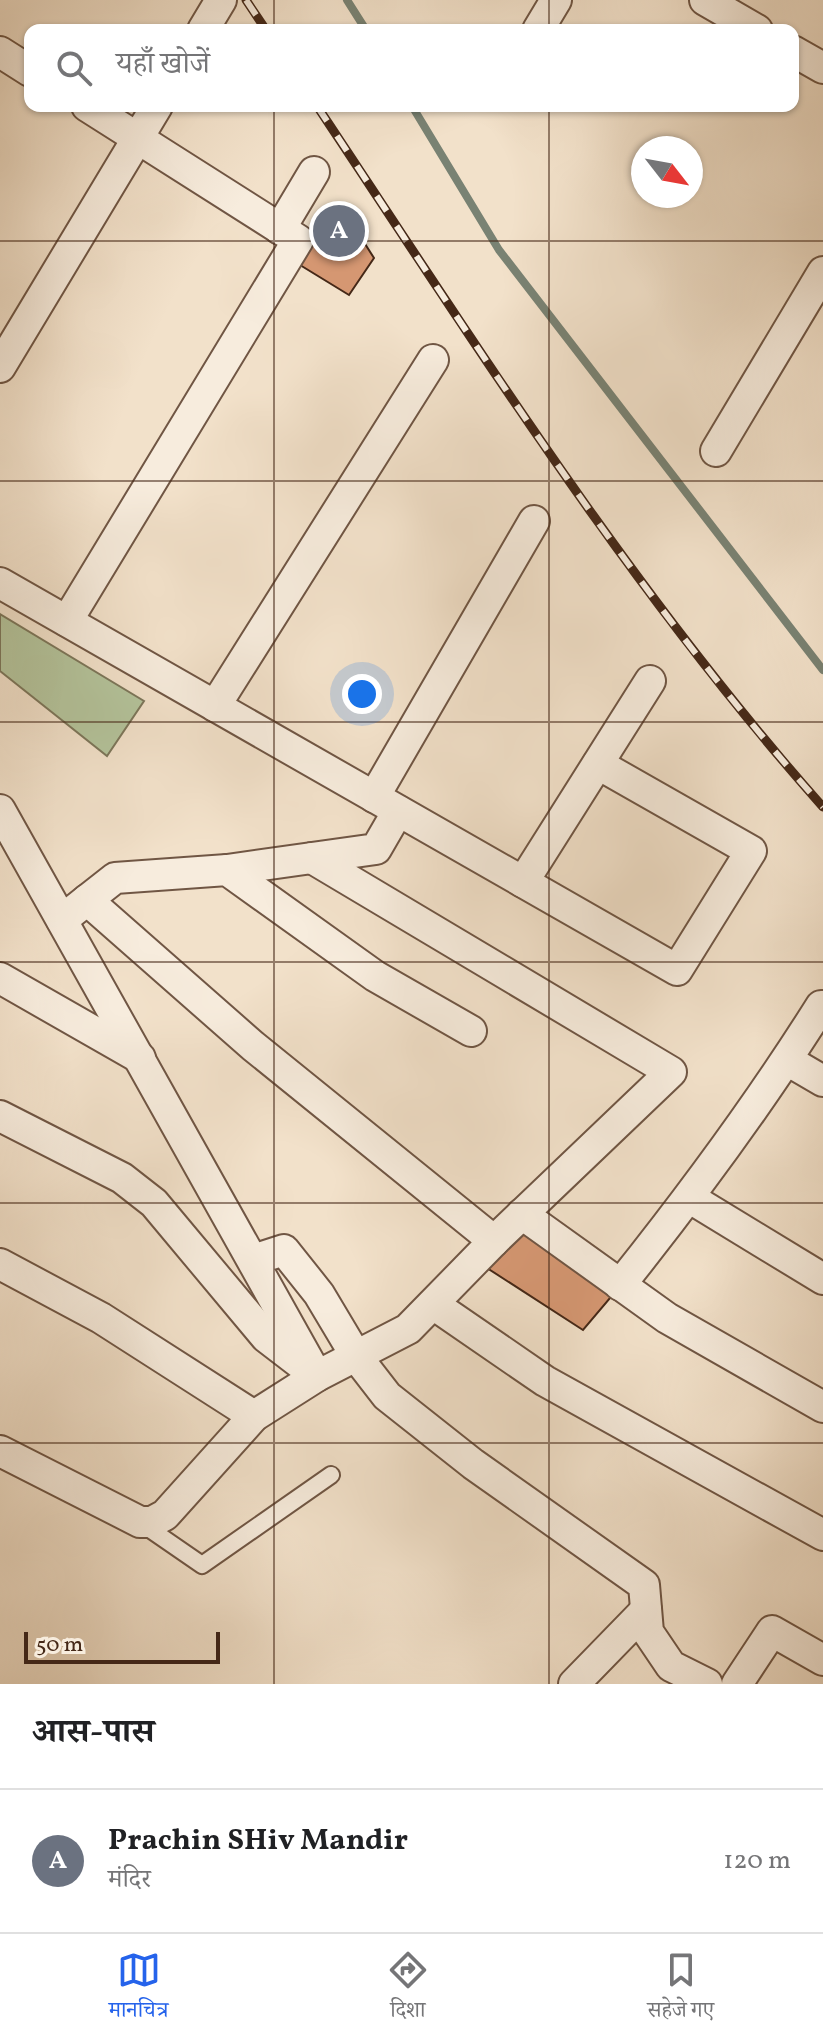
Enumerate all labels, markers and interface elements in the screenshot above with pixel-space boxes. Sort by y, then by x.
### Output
search box [24,24,799,112]
text: यहाँ खोजें [116,44,210,86]
icon: search [52,46,96,90]
north arrow [631,136,703,208]
pin: A [313,201,365,261]
your location [342,674,382,714]
scale bar [24,1628,220,1664]
text: 50 m [36,1630,83,1661]
text: आस-पास [32,1710,154,1757]
text: Prachin SHiv Mandir [108,1820,408,1862]
text: A [49,1843,67,1879]
text: 120 m [723,1843,791,1879]
text: मंदिर [108,1862,151,1898]
tab: मानचित्र [109,1948,168,2031]
tab: दिशा [386,1948,430,2031]
tab: सहेजे गए [647,1948,714,2031]

